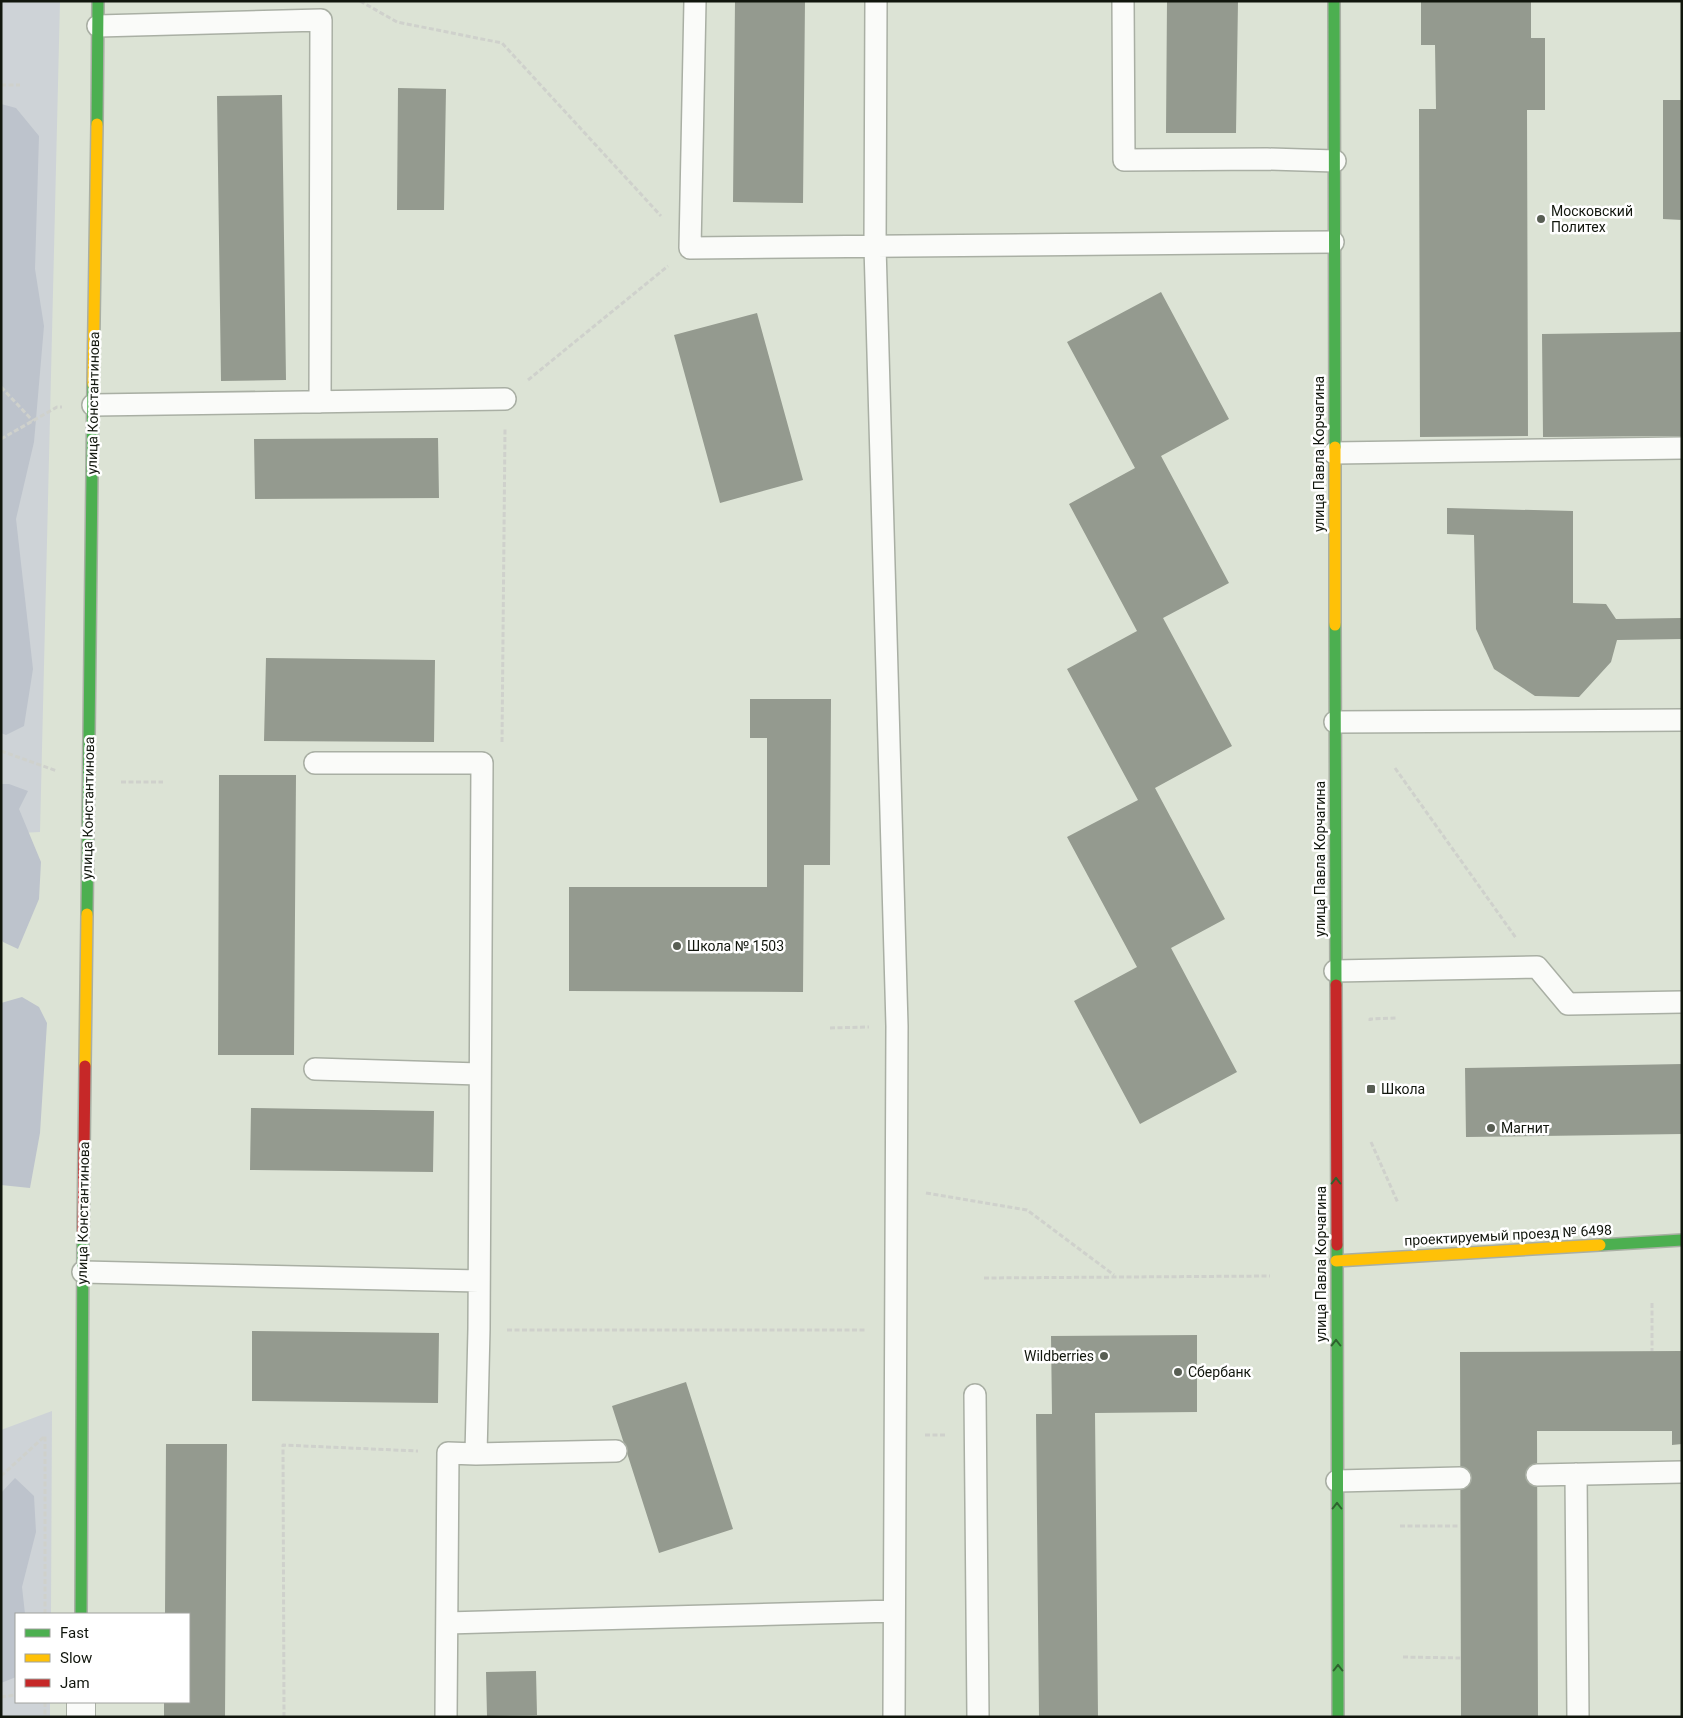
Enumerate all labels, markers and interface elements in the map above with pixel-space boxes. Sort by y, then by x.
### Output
place label: Московский Политех [1551,203,1633,235]
marker: Московский Политех [1535,213,1547,225]
street label: улица Константинова [84,331,102,475]
street label: улица Павла Корчагина [1311,376,1327,532]
street label: улица Константинова [79,736,97,880]
street label: улица Павла Корчагина [1312,781,1328,937]
place label: Школа № 1503 [687,938,784,954]
marker: Школа № 1503 [671,940,683,952]
place label: Школа [1381,1081,1425,1097]
marker: Школа [1365,1083,1377,1095]
place label: Магнит [1501,1120,1550,1136]
marker: Магнит [1485,1122,1497,1134]
street label: улица Константинова [74,1141,92,1285]
one-way arrow [1331,1176,1341,1184]
street label: улица Павла Корчагина [1313,1186,1329,1342]
street label: проектируемый проезд № 6498 [1404,1222,1612,1248]
one-way arrow [1331,1339,1341,1346]
place label: Wildberries [1024,1348,1094,1364]
marker: Wildberries [1098,1350,1110,1362]
place label: Сбербанк [1188,1364,1252,1380]
marker: Сбербанк [1172,1366,1184,1378]
one-way arrow [1332,1501,1342,1509]
legend [15,1613,190,1703]
text: Fast [60,1624,89,1642]
text: Slow [60,1649,92,1667]
one-way arrow [1333,1664,1343,1672]
text: Jam [60,1674,90,1692]

